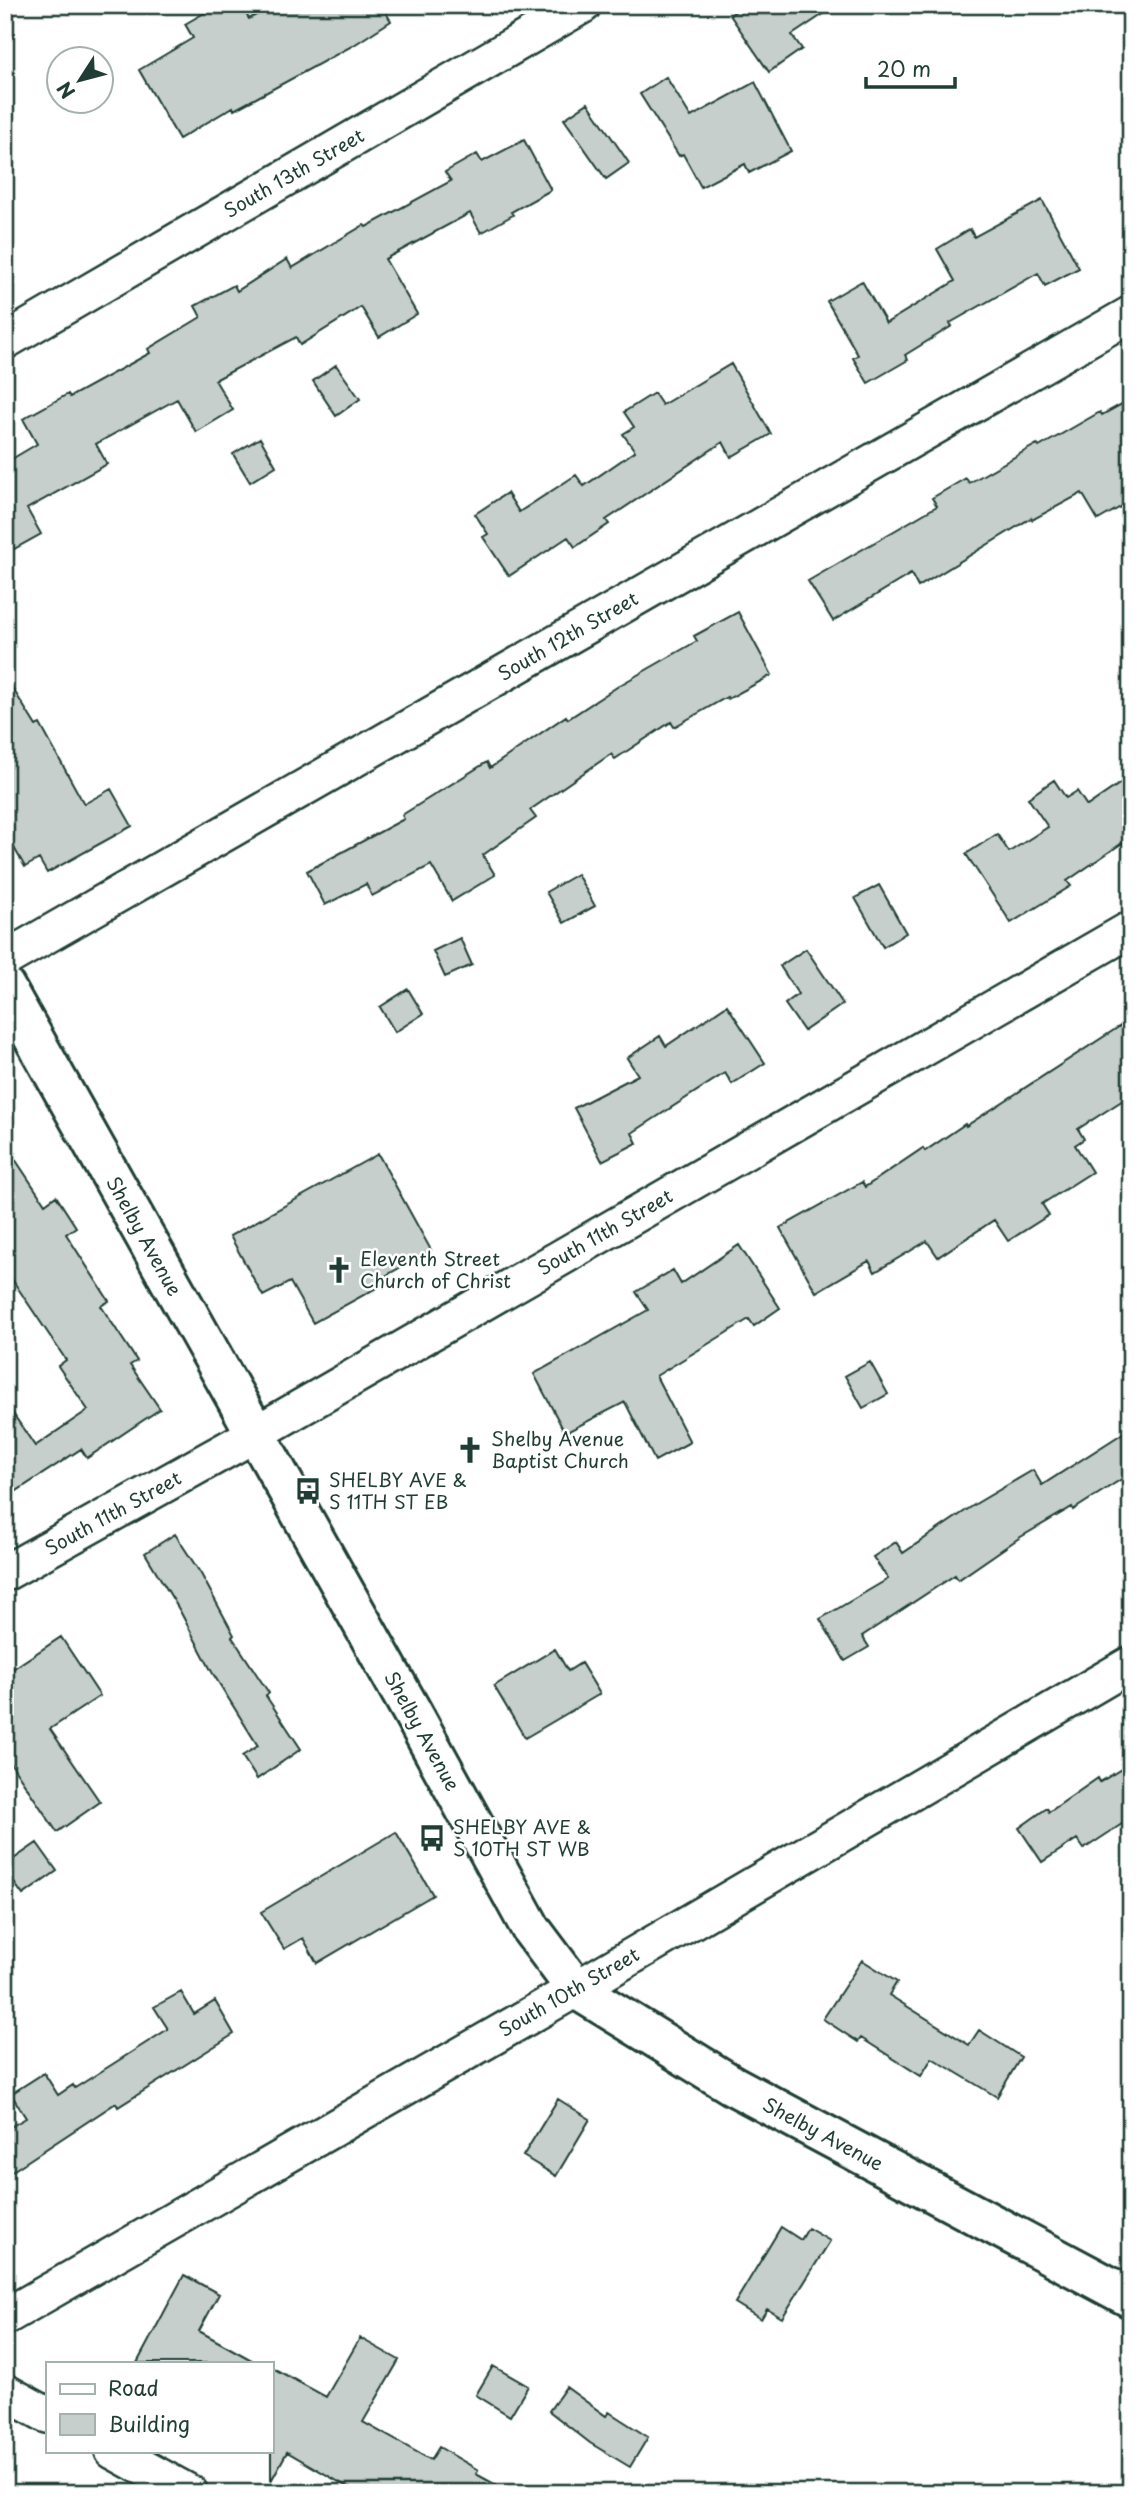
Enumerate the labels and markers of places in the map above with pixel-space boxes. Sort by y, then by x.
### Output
place label: Eleventh Street Church of Christ [360,1244,511,1294]
church icon: Eleventh Street Church of Christ [324,1255,354,1285]
place label: Shelby Avenue Baptist Church [491,1424,629,1474]
church icon: Shelby Avenue Baptist Church [455,1435,485,1465]
place label: SHELBY AVE & S 11TH ST EB [329,1465,467,1515]
bus stop icon: SHELBY AVE & S 11TH ST EB [293,1476,323,1506]
place label: SHELBY AVE & S 10TH ST WB [453,1812,591,1862]
bus stop icon: SHELBY AVE & S 10TH ST WB [417,1823,447,1853]

